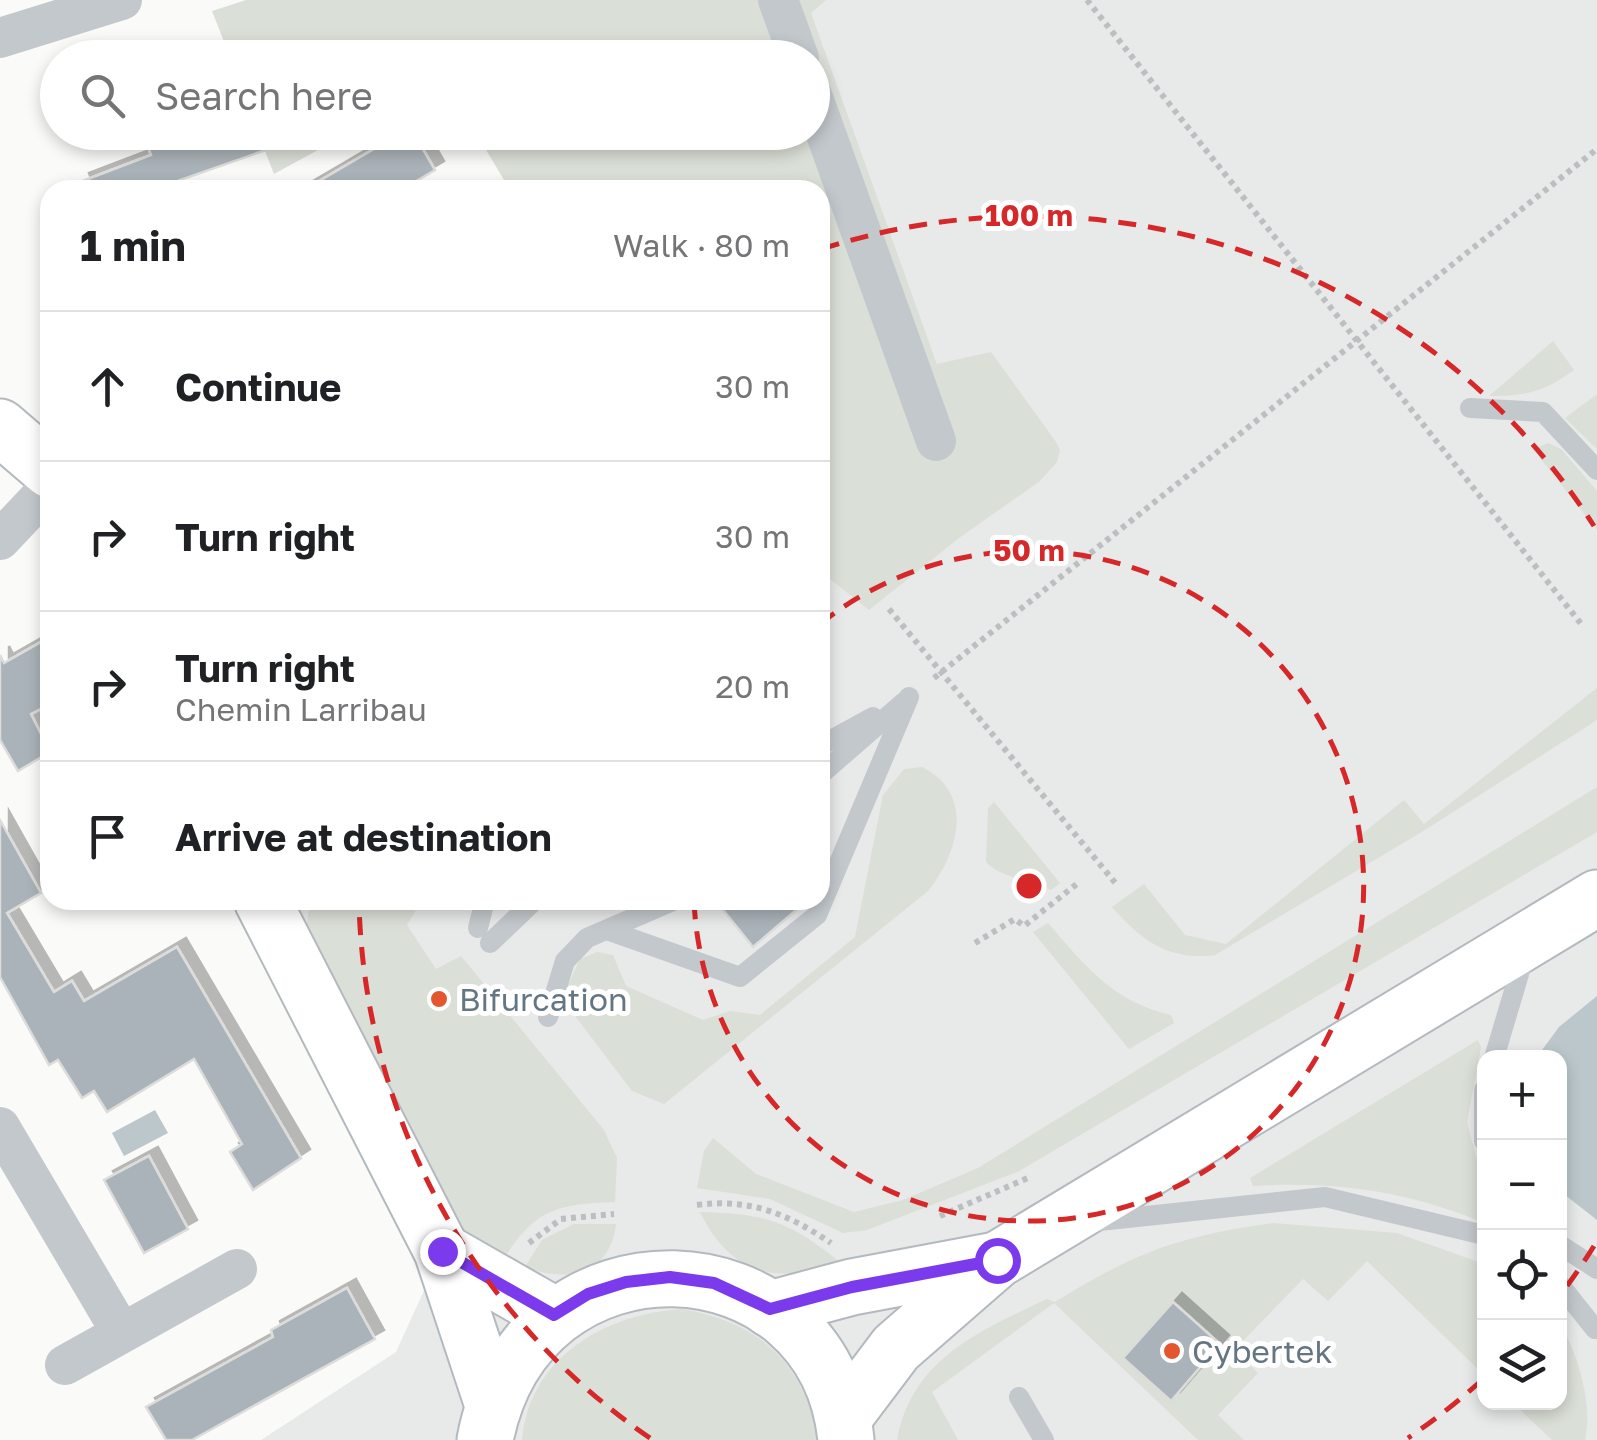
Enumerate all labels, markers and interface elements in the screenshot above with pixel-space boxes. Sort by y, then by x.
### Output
search box [40,40,830,150]
icon: search [75,68,130,123]
text: Search here [155,73,373,118]
text: 100 m [985,197,1073,233]
text: 1 min [80,220,186,270]
text: Walk · 80 m [613,226,790,264]
icon: ahead [80,359,135,414]
text: Continue [175,364,341,409]
text: 30 m [715,367,790,405]
icon: right [80,509,135,564]
text: Turn right [175,514,355,559]
text: 30 m [715,517,790,555]
text: 50 m [993,532,1065,568]
text: Turn right [175,645,355,690]
icon: right [80,659,135,714]
text: 20 m [715,667,790,705]
text: Chemin Larribau [175,690,427,728]
icon: arrive [80,809,135,864]
text: Arrive at destination [175,814,552,859]
centre of rings [1011,868,1047,904]
place label: Bifurcation [459,980,628,1018]
marker: Bifurcation [428,988,450,1010]
map controls [1477,1050,1567,1410]
button: + [1477,1050,1567,1140]
button: − [1477,1140,1567,1230]
route end [420,1229,466,1275]
button: locate [1477,1230,1567,1320]
route start [975,1238,1021,1284]
button: layers [1477,1320,1567,1410]
place label: Cybertek [1192,1332,1332,1370]
marker: Cybertek [1161,1340,1183,1362]

